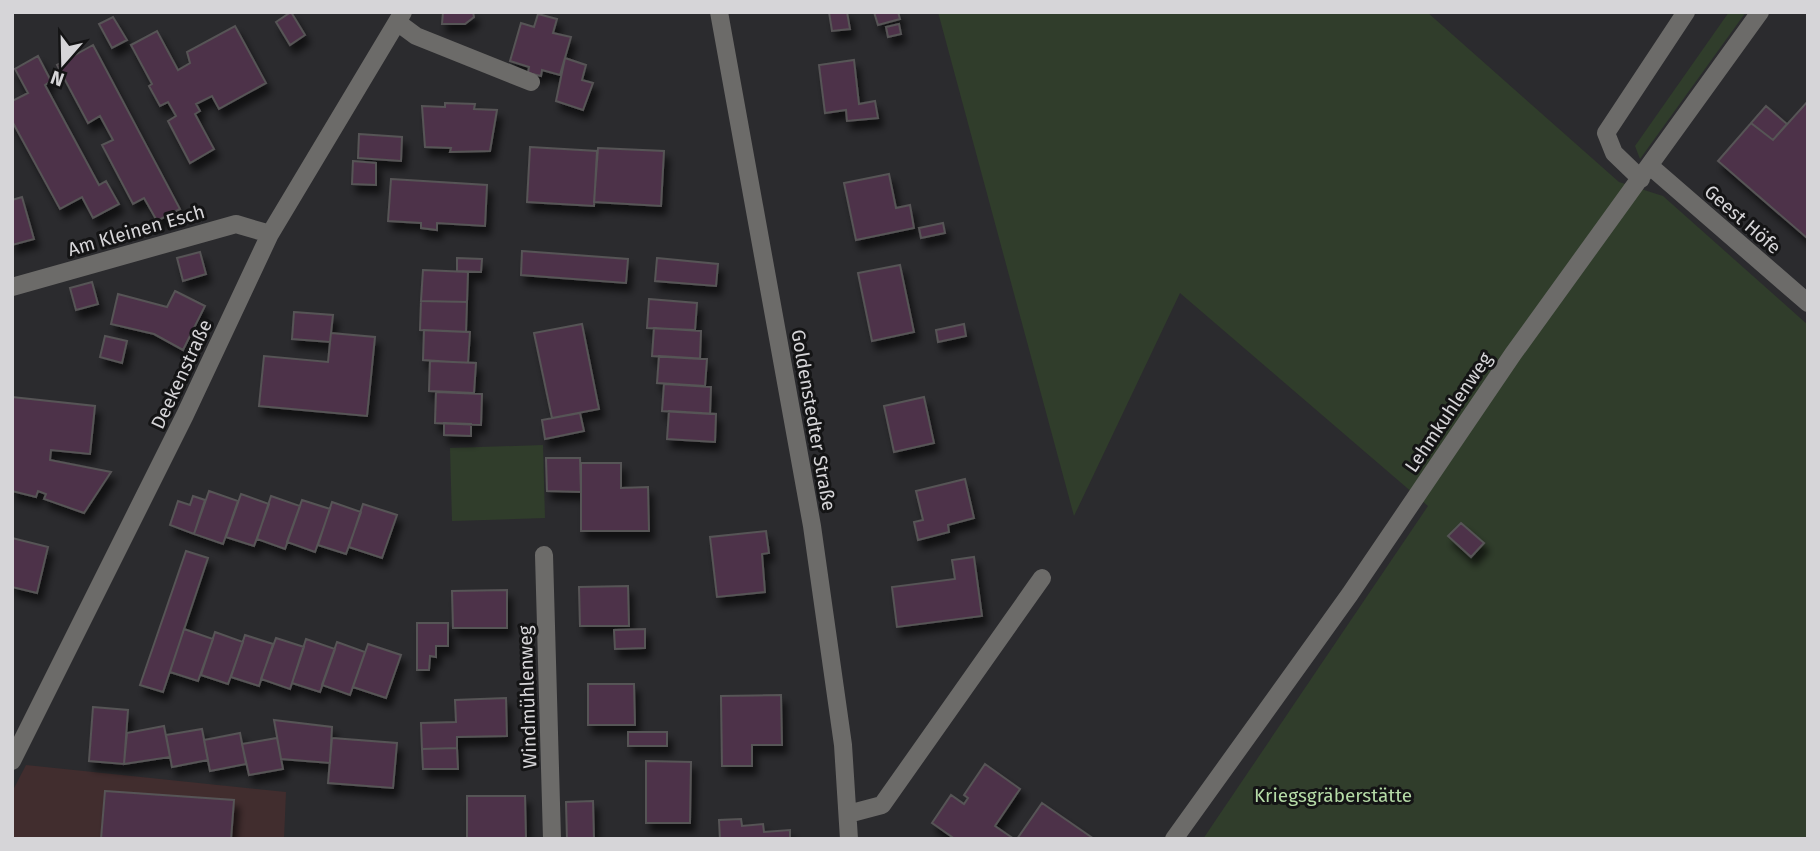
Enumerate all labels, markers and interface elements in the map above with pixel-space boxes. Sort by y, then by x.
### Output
north arrow [28,28,98,98]
text: N [47,66,67,91]
street label: Geest Höfe [1700,180,1786,259]
street label: Am Kleinen Esch [65,200,207,261]
street label: Deekenstraße [146,316,217,433]
street label: Goldenstedter Straße [786,328,841,513]
street label: Lehmkuhlenweg [1400,348,1497,476]
street label: Windmühlenweg [514,625,541,769]
park label: Kriegsgräberstätte [1254,784,1412,807]

